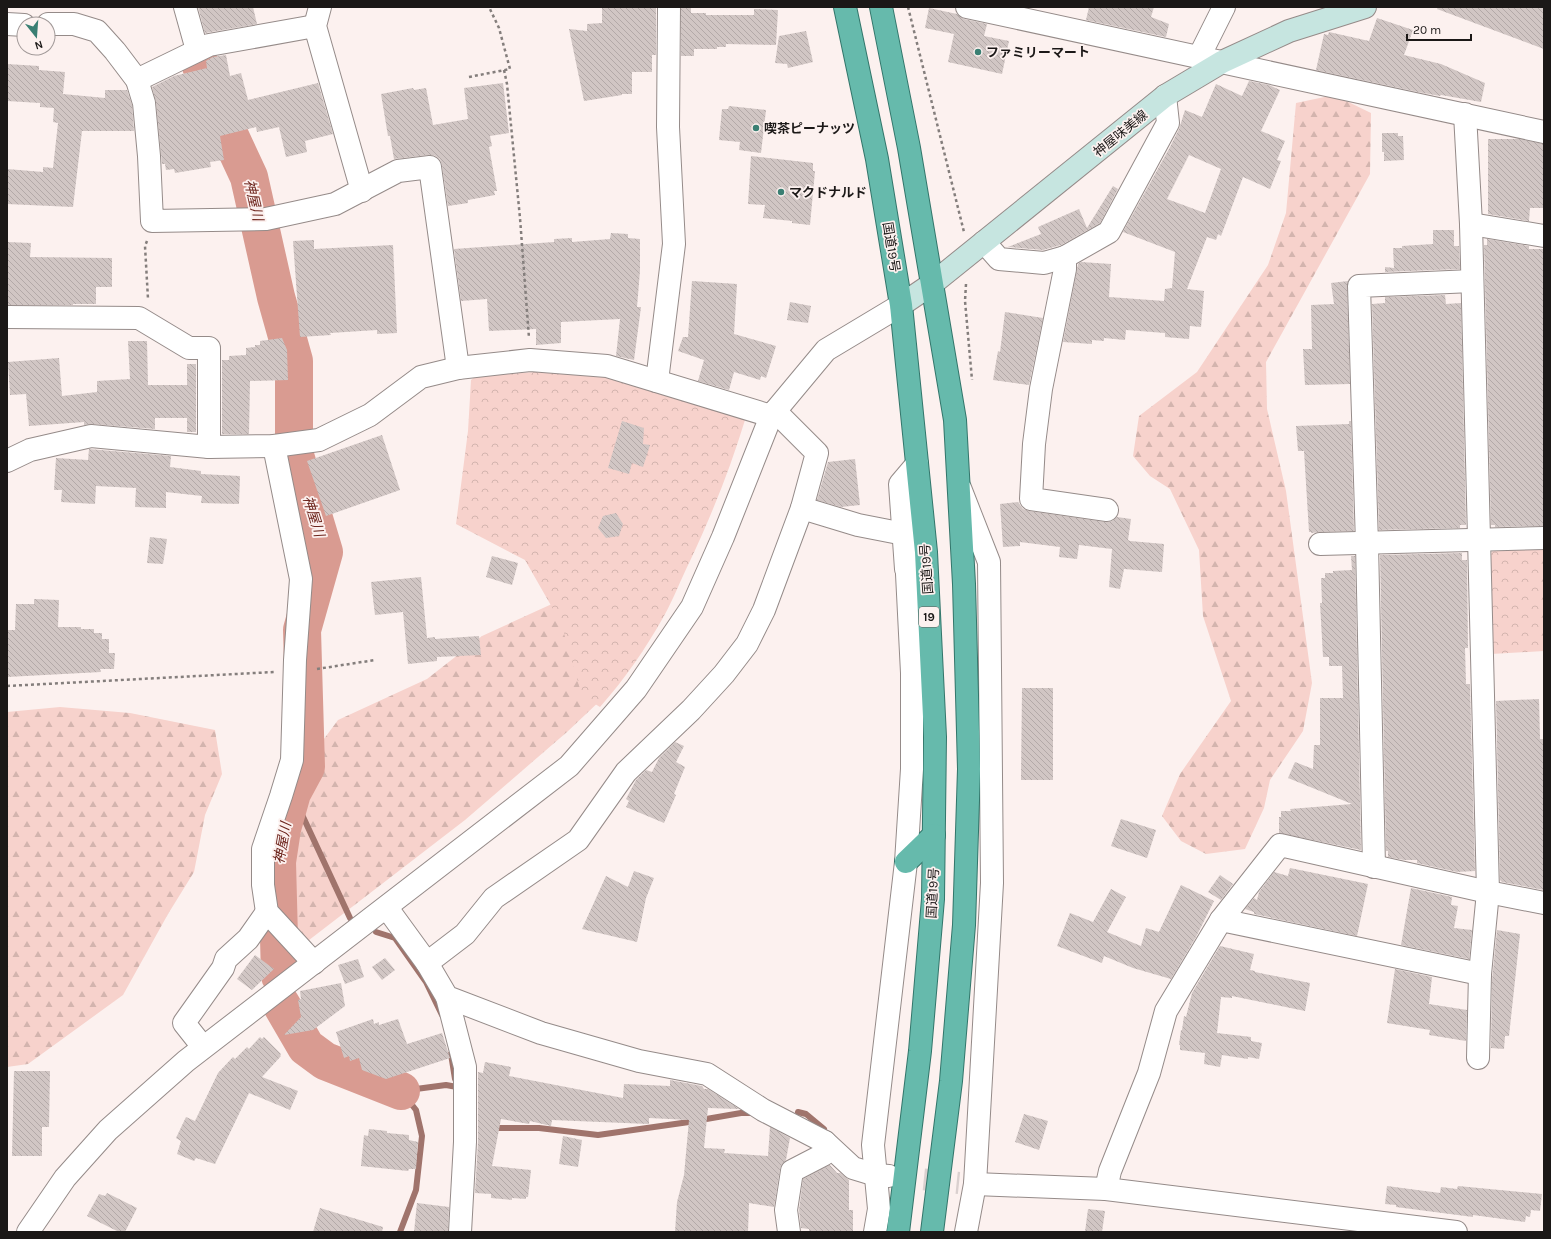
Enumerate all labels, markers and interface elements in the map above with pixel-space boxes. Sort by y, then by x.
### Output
north arrow [16,16,56,56]
scale bar [1407,16,1471,42]
text: 20 m [1413,23,1441,37]
text: N [33,38,44,52]
place label: ファミリーマート [986,45,1090,60]
marker: ファミリーマート [973,47,983,57]
street label: 神屋味美線 [1090,107,1150,160]
place label: 喫茶ピーナッツ [764,121,855,136]
marker: 喫茶ピーナッツ [751,123,761,133]
water label: 神屋川 [241,178,267,224]
place label: マクドナルド [789,185,867,200]
marker: マクドナルド [776,187,786,197]
street label: 国道19号 [880,221,903,273]
water label: 神屋川 [299,494,328,541]
street label: 国道19号 [917,543,936,595]
road number: 19 [919,607,939,627]
water label: 神屋川 [270,819,295,865]
street label: 国道19号 [924,867,941,919]

